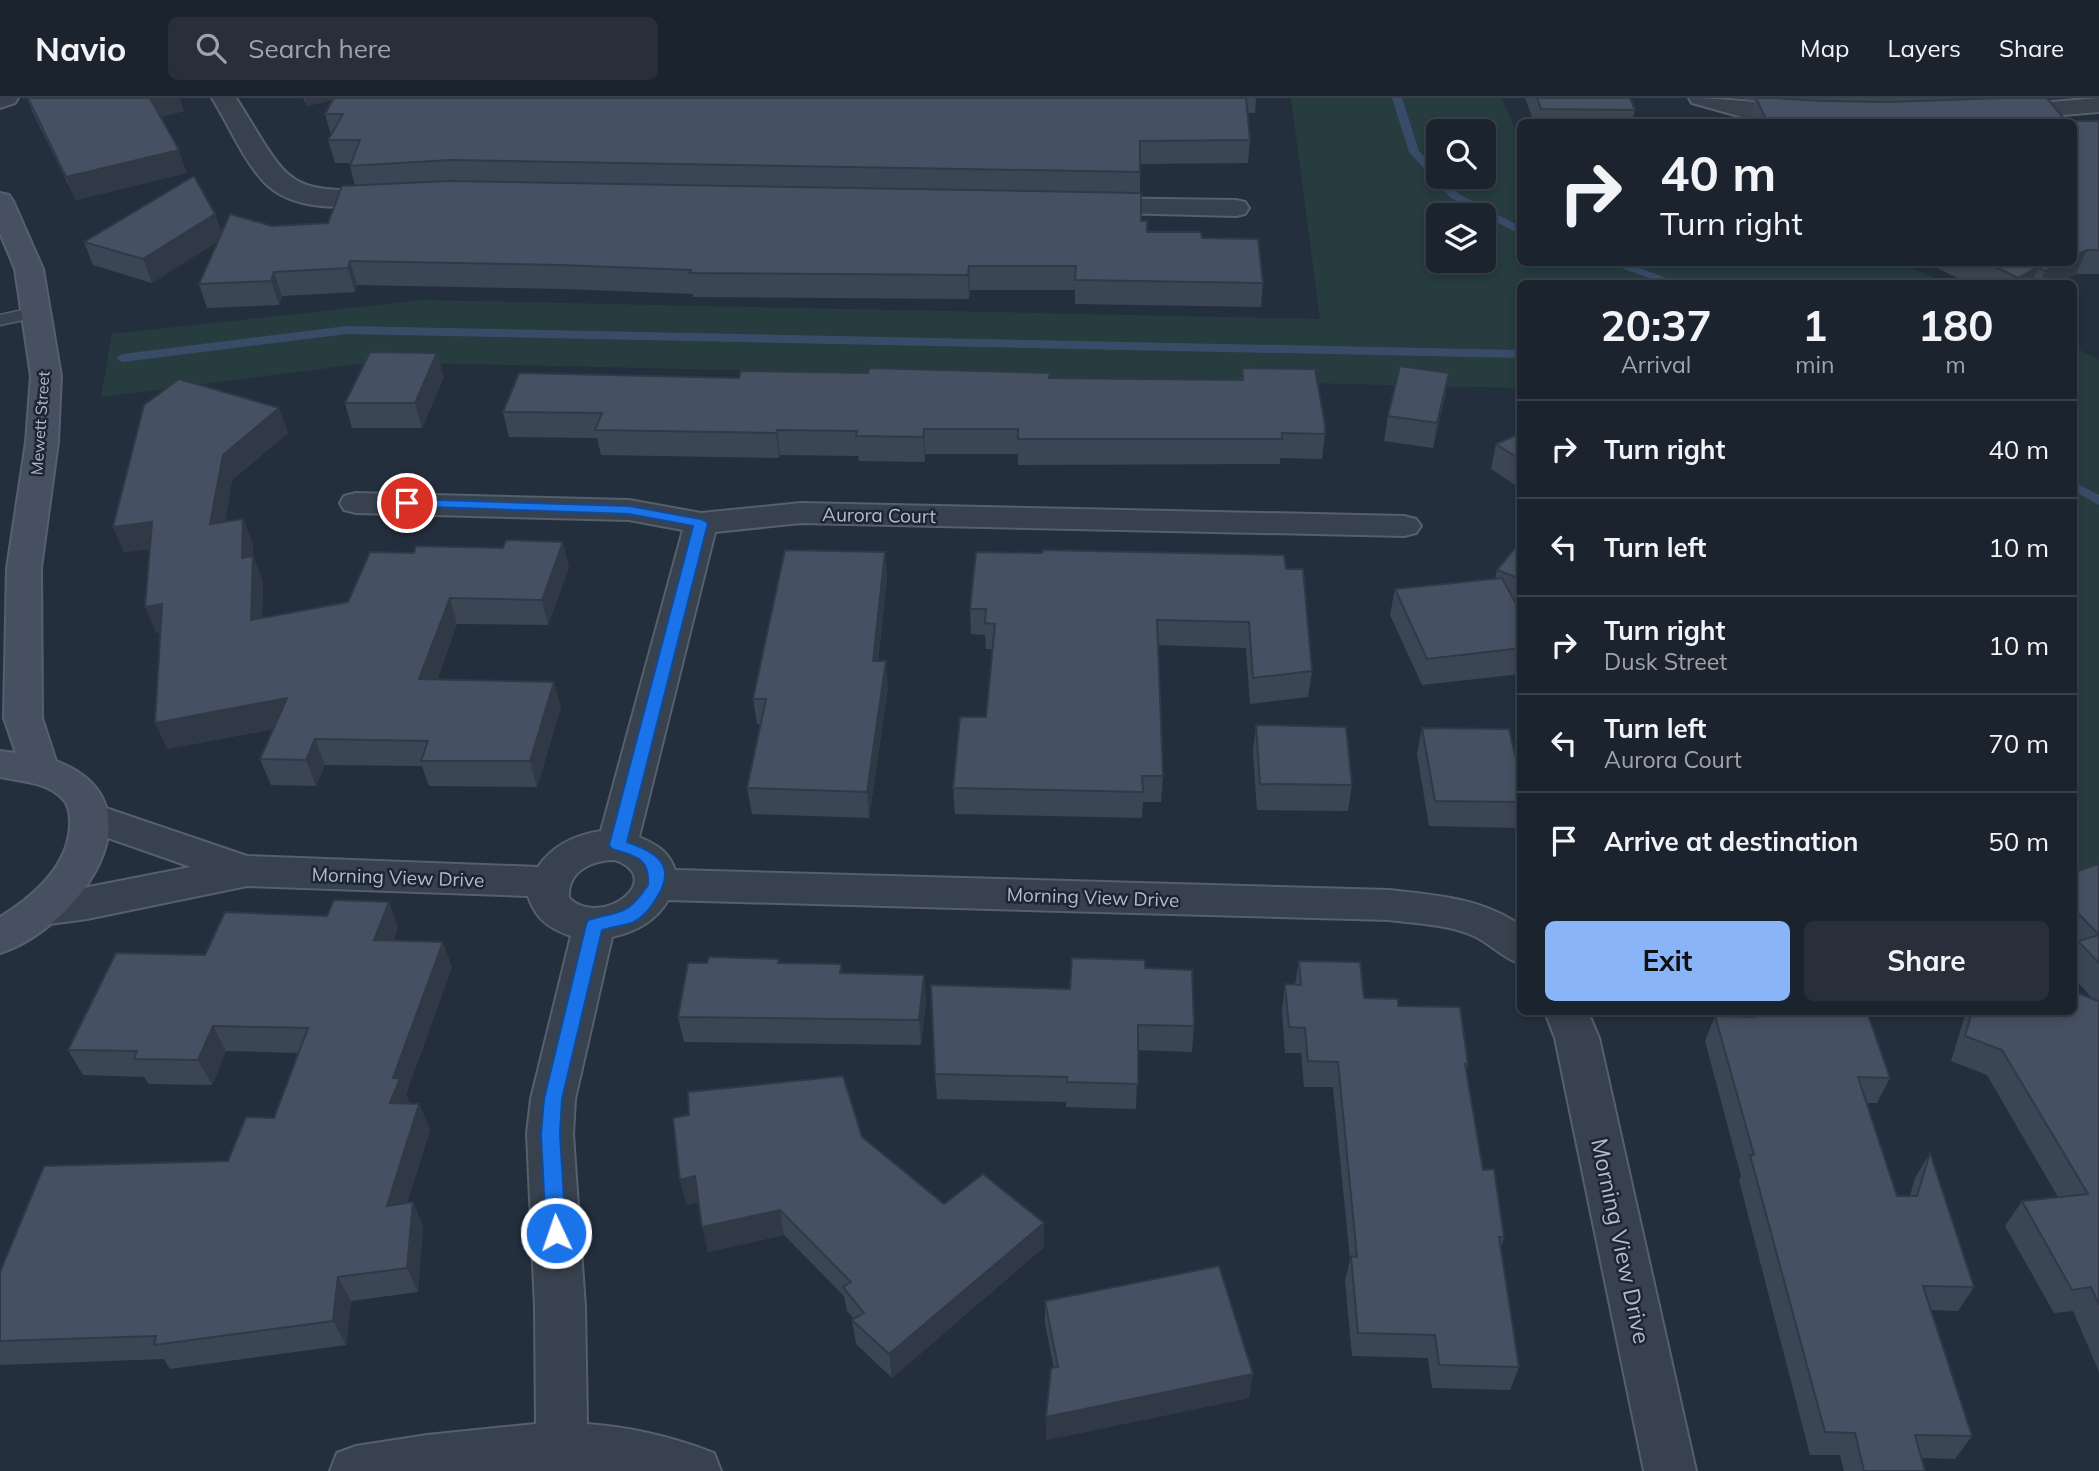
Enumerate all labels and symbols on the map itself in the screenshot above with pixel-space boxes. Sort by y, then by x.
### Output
street label: Mewett Street [26,370,54,476]
pin [377,473,437,533]
street label: Aurora Court [822,502,937,528]
street label: Morning View Drive [311,862,485,892]
street label: Morning View Drive [1006,882,1180,912]
street label: Morning View Drive [1585,1136,1657,1346]
position arrow [519,1196,593,1270]

